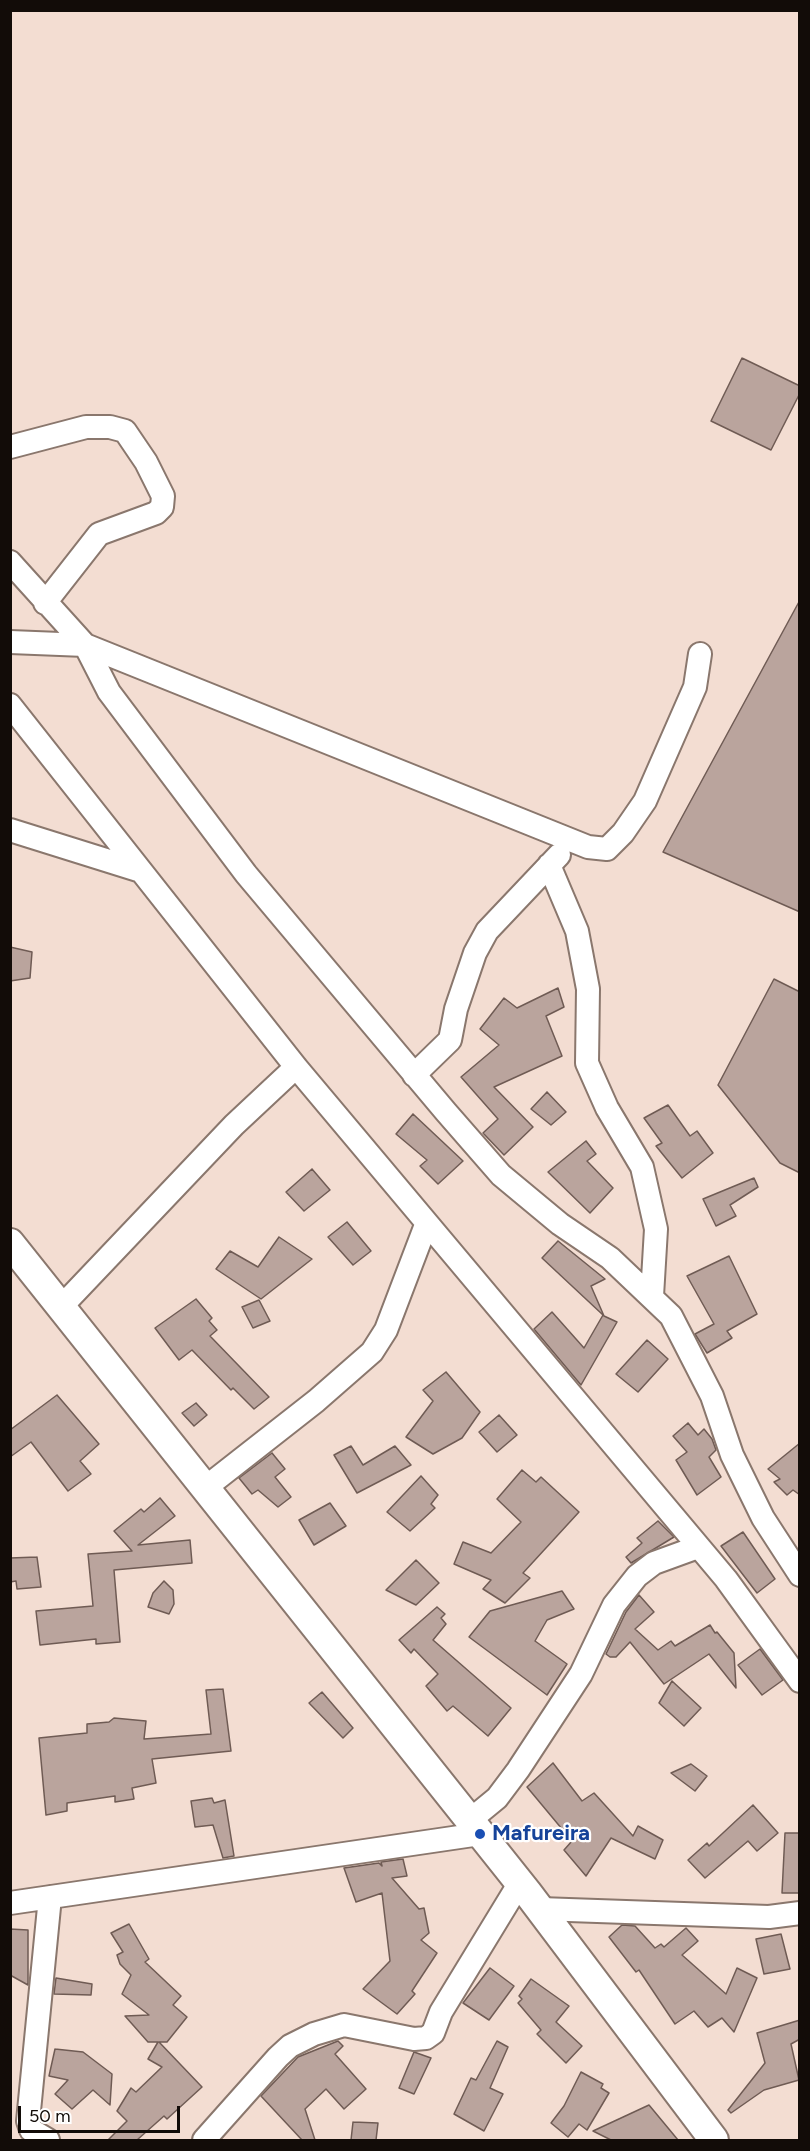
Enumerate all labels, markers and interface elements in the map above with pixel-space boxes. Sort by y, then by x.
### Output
place label: Mafureira [492,1821,590,1847]
marker: Mafureira [473,1827,487,1841]
scale bar [21,2094,183,2132]
text: 50 m [29,2105,71,2127]

